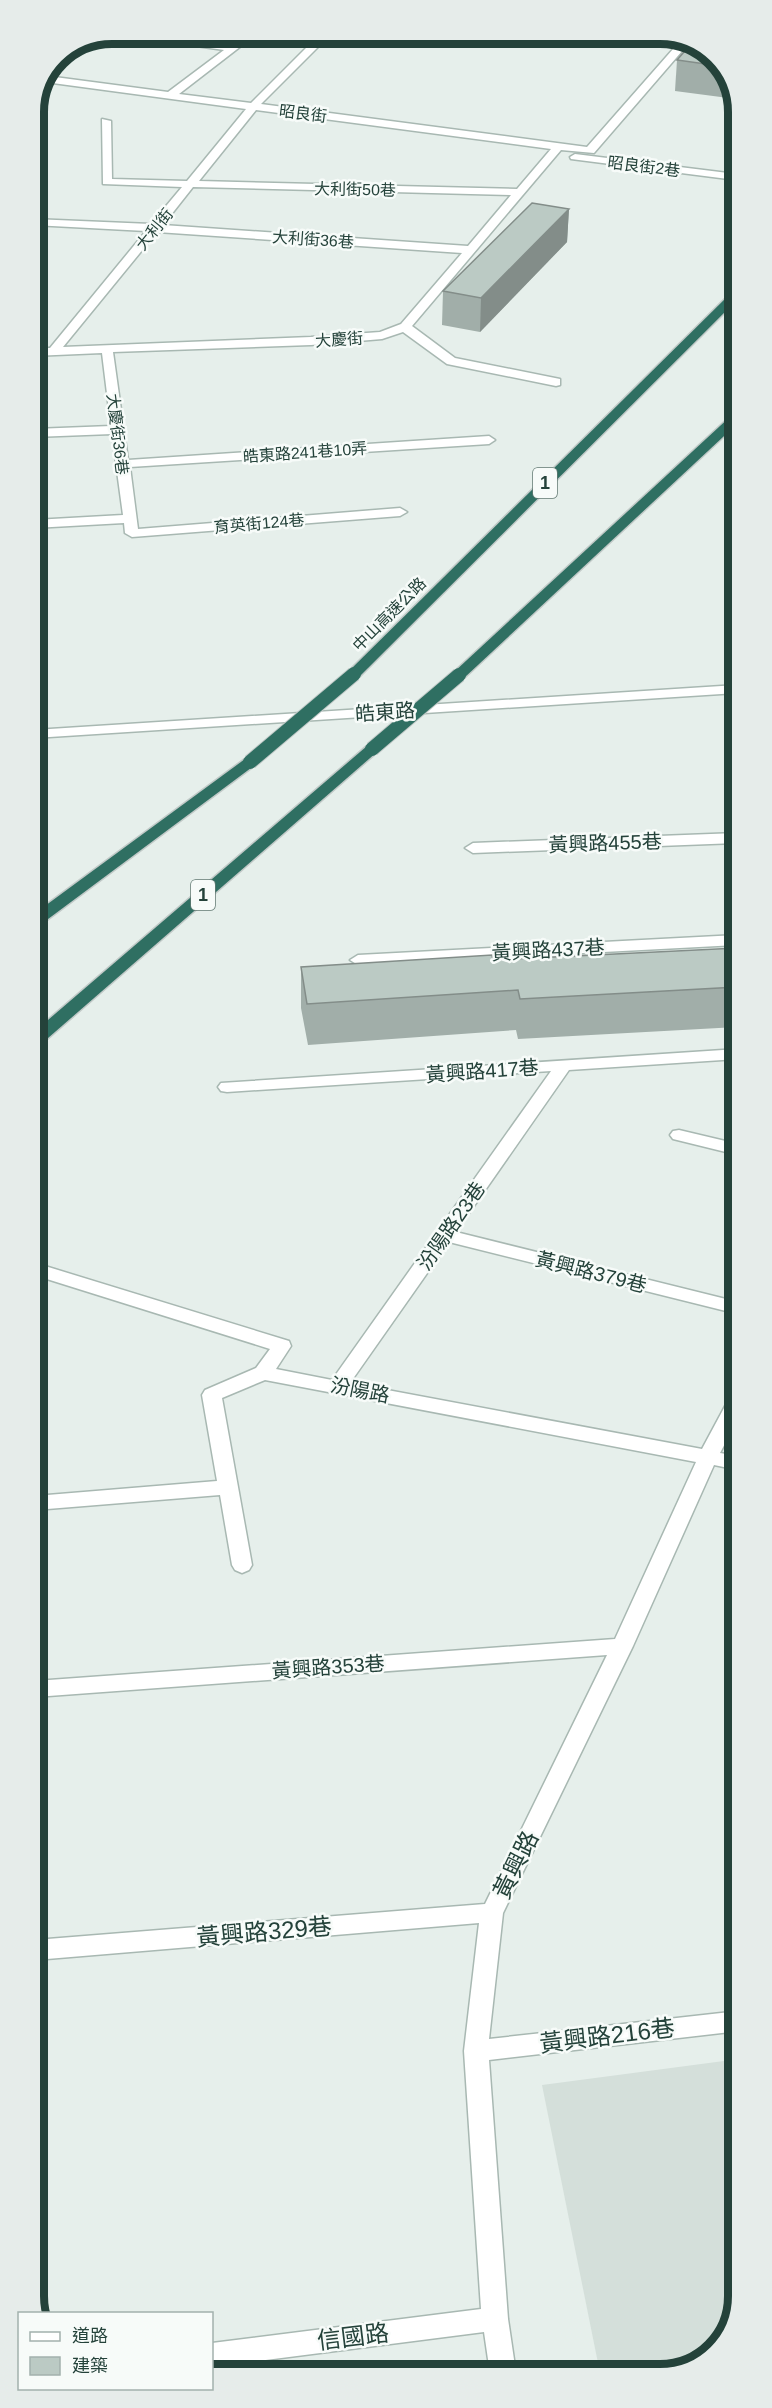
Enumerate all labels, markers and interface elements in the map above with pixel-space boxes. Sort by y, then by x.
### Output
street label: 昭良街 [278,102,328,125]
street label: 昭良街2巷 [607,154,681,179]
street label: 大利街50巷 [314,180,396,199]
street label: 大利街 [133,205,176,253]
street label: 大利街36巷 [272,228,354,251]
street label: 大慶街 [314,328,364,350]
street label: 大慶街36巷 [104,392,132,476]
street label: 皓東路241巷10弄 [242,440,368,465]
road number: 1 [533,468,557,498]
street label: 育英街124巷 [213,511,305,536]
street label: 中山高速公路 [349,574,429,654]
street label: 皓東路 [354,699,416,725]
street label: 黃興路455巷 [548,830,662,856]
road number: 1 [191,880,215,910]
street label: 黃興路437巷 [491,936,605,964]
street label: 黃興路417巷 [425,1056,539,1086]
street label: 汾陽路23巷 [413,1178,489,1274]
street label: 黃興路379巷 [533,1248,649,1296]
street label: 汾陽路 [328,1373,392,1407]
street label: 黃興路353巷 [271,1652,385,1682]
street label: 黃興路 [488,1827,543,1903]
street label: 黃興路329巷 [195,1912,333,1951]
street label: 黃興路216巷 [538,2014,676,2057]
legend [18,2312,213,2390]
street label: 信國路 [316,2319,390,2354]
text: 道路 [72,2326,108,2346]
text: 建築 [72,2356,108,2376]

